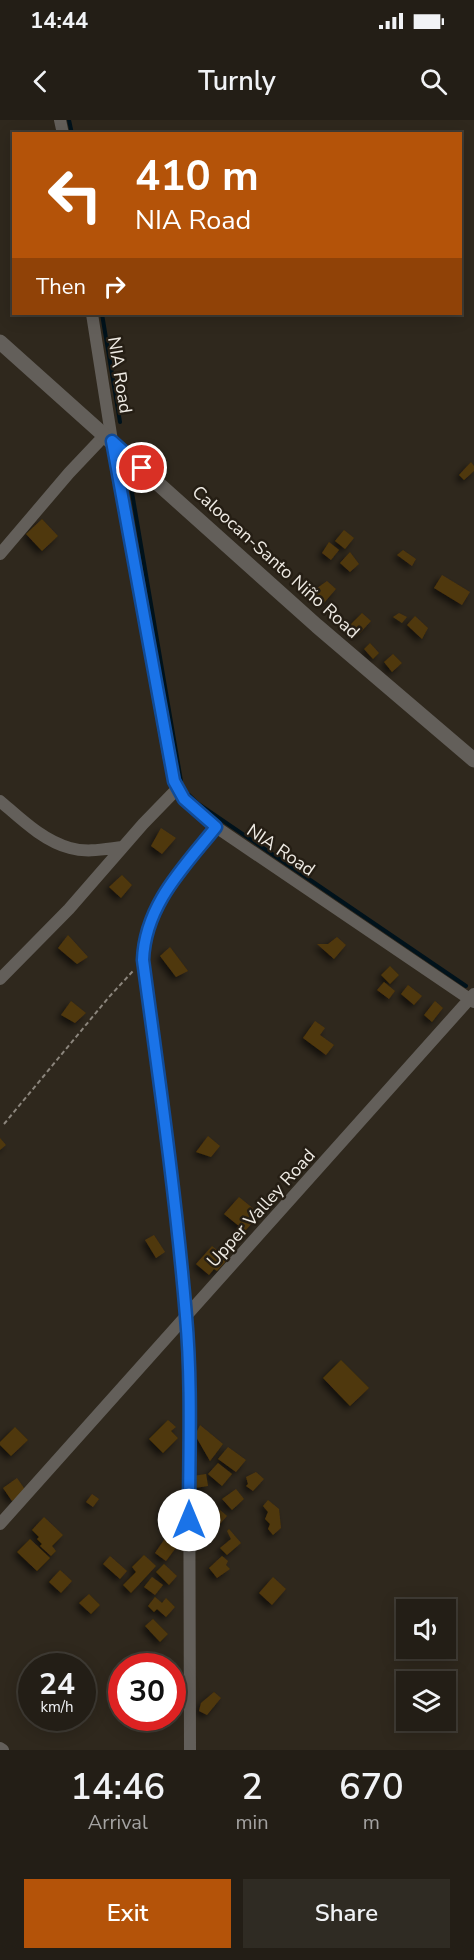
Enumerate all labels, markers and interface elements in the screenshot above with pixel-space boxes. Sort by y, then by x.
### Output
text: 14:44 [30,6,88,36]
text: Turnly [198,63,276,100]
icon: back [24,65,57,98]
icon: search [417,65,450,98]
text: 410 m [135,148,259,205]
icon: left [36,156,114,234]
text: NIA Road [135,202,251,239]
icon: right [98,270,131,303]
text: Then [36,272,86,302]
street label: NIA Road [102,335,138,415]
pin [116,442,167,493]
icon: arrive [125,451,158,484]
street label: Caloocan-Santo Niño Road [187,480,365,644]
street label: NIA Road [242,818,320,882]
street label: Upper Valley Road [201,1144,321,1272]
position arrow [157,1488,221,1552]
map controls [396,1599,456,1731]
button: sound [396,1599,456,1659]
speed limit sign: 30 [108,1653,186,1731]
text: 24 [39,1664,75,1705]
button: layers [396,1671,456,1731]
text: km/h [40,1697,74,1717]
text: 14:46 [70,1763,165,1812]
text: 2 [241,1763,263,1812]
text: 670 [339,1763,404,1812]
text: Arrival [88,1809,148,1836]
text: min [236,1809,269,1836]
text: m [363,1809,380,1836]
button: Exit [24,1879,231,1948]
button: Share [243,1879,450,1948]

